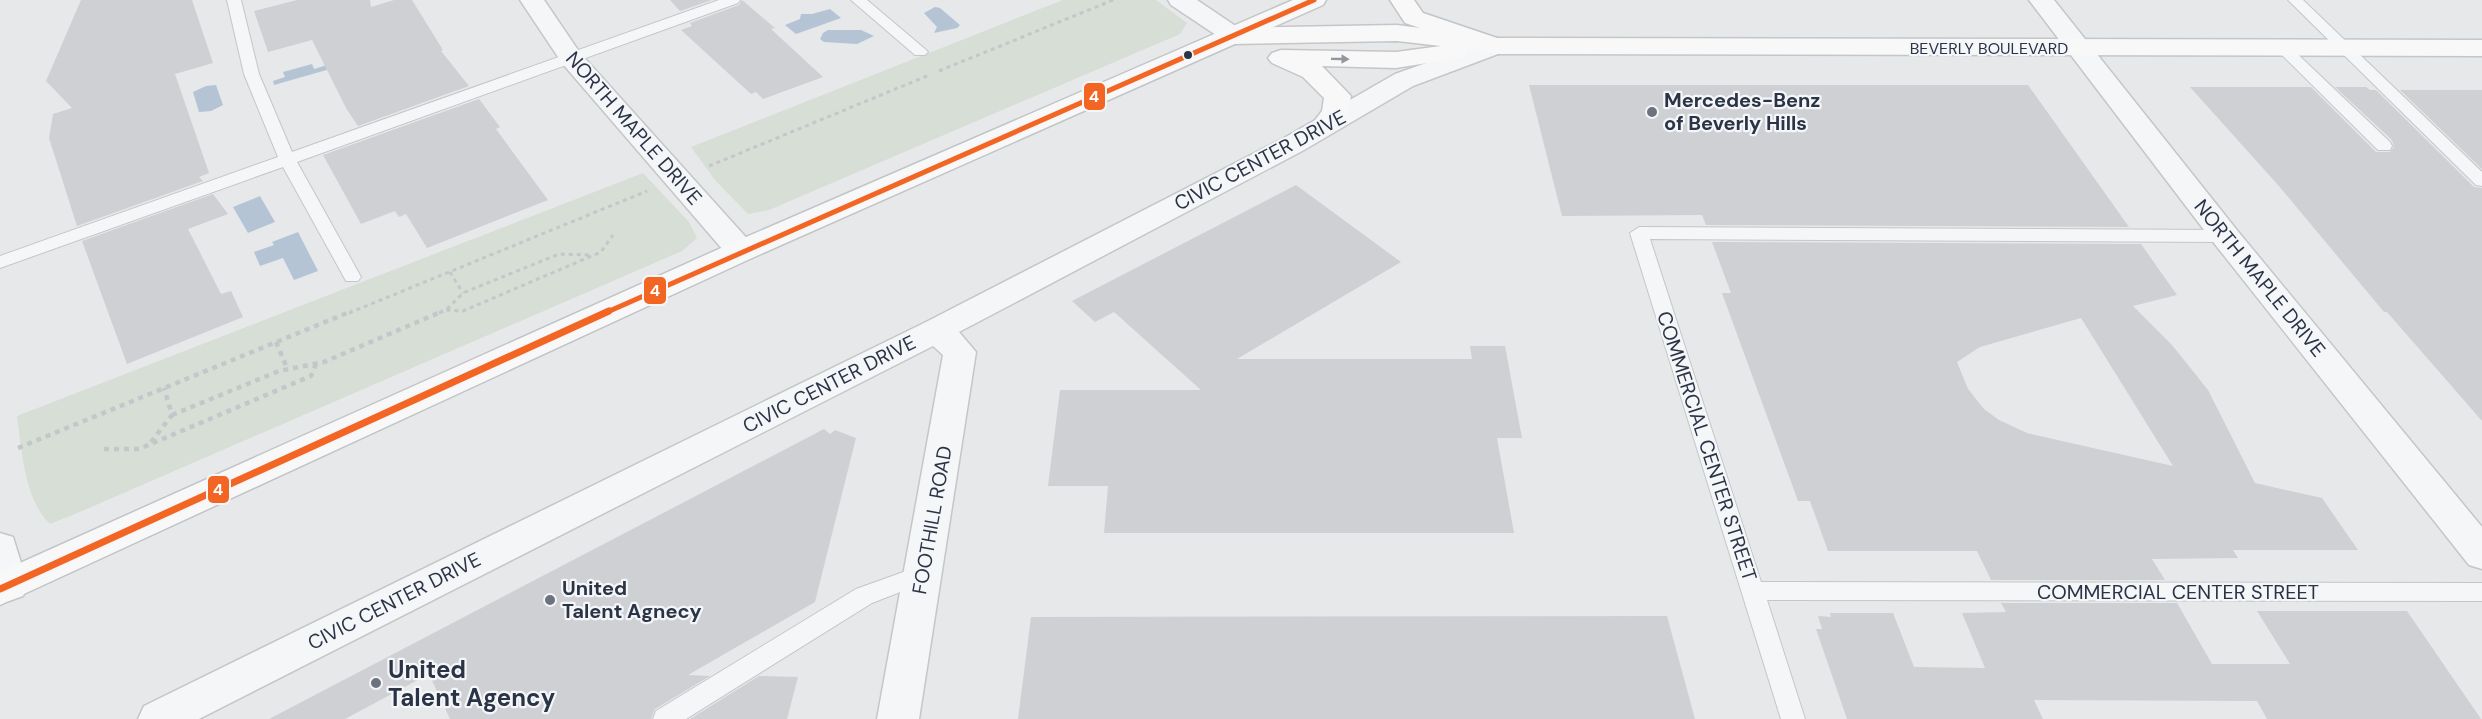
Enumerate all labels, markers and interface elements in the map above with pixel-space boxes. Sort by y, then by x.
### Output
street label: BEVERLY BOULEVARD [1910,38,2068,59]
street label: NORTH MAPLE DRIVE [560,46,708,210]
unlabelled marker [1182,49,1194,61]
one-way arrow [1330,54,1349,64]
line badge: 4 [1083,82,1106,111]
text: 4 [1089,86,1099,107]
place label: Mercedes-Benz of Beverly Hills [1664,87,1820,136]
street label: CIVIC CENTER DRIVE [1170,104,1350,216]
marker: Mercedes-Benz of Beverly Hills [1645,105,1659,119]
street label: NORTH MAPLE DRIVE [2188,194,2332,362]
line badge: 4 [643,276,667,305]
text: 4 [650,280,660,301]
street label: COMMERCIAL CENTER STREET [1651,308,1763,584]
street label: CIVIC CENTER DRIVE [738,329,920,439]
street label: FOOTHILL ROAD [906,444,958,596]
line badge: 4 [207,475,230,504]
text: 4 [213,479,223,500]
street label: CIVIC CENTER DRIVE [303,546,485,656]
place label: United Talent Agnecy [562,575,702,624]
street label: COMMERCIAL CENTER STREET [2037,579,2319,605]
marker: United Talent Agnecy [543,593,557,607]
place label: United Talent Agency [388,654,556,713]
marker: United Talent Agency [369,676,383,690]

